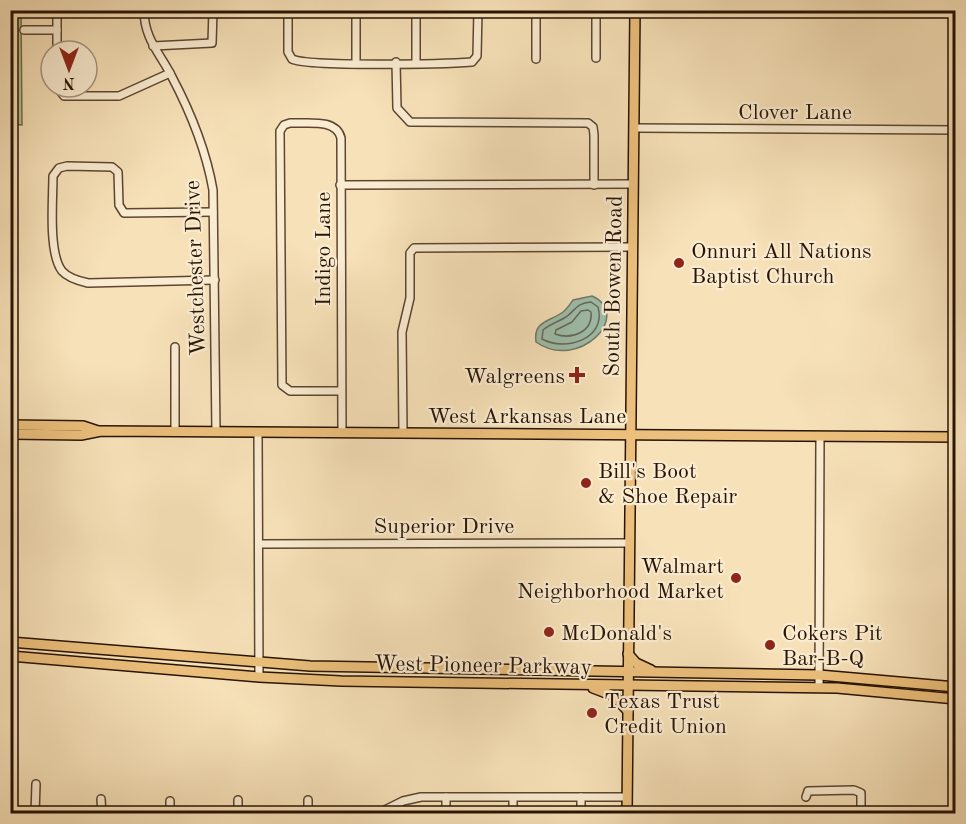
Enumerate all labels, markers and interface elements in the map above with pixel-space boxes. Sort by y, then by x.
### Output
north arrow [39,39,99,99]
text: N [62,74,75,90]
street label: Clover Lane [738,102,852,124]
street label: Westchester Drive [182,180,210,356]
street label: Indigo Lane [313,192,335,306]
street label: South Bowen Road [601,195,627,377]
place label: Onnuri All Nations Baptist Church [691,241,872,288]
marker: Onnuri All Nations Baptist Church [672,256,686,270]
place label: Walgreens [464,366,565,388]
marker: Walgreens [570,368,584,382]
street label: West Arkansas Lane [428,406,626,428]
place label: Bill's Boot & Shoe Repair [598,461,737,508]
marker: Bill's Boot & Shoe Repair [579,476,593,490]
street label: Superior Drive [374,516,514,538]
place label: Walmart Neighborhood Market [517,556,724,603]
marker: Walmart Neighborhood Market [729,571,743,585]
place label: McDonald's [561,623,672,645]
place label: Cokers Pit Bar-B-Q [782,623,883,670]
marker: McDonald's [542,625,556,639]
marker: Cokers Pit Bar-B-Q [763,638,777,652]
street label: West Pioneer Parkway [374,653,592,679]
place label: Texas Trust Credit Union [604,691,727,738]
marker: Texas Trust Credit Union [585,706,599,720]

